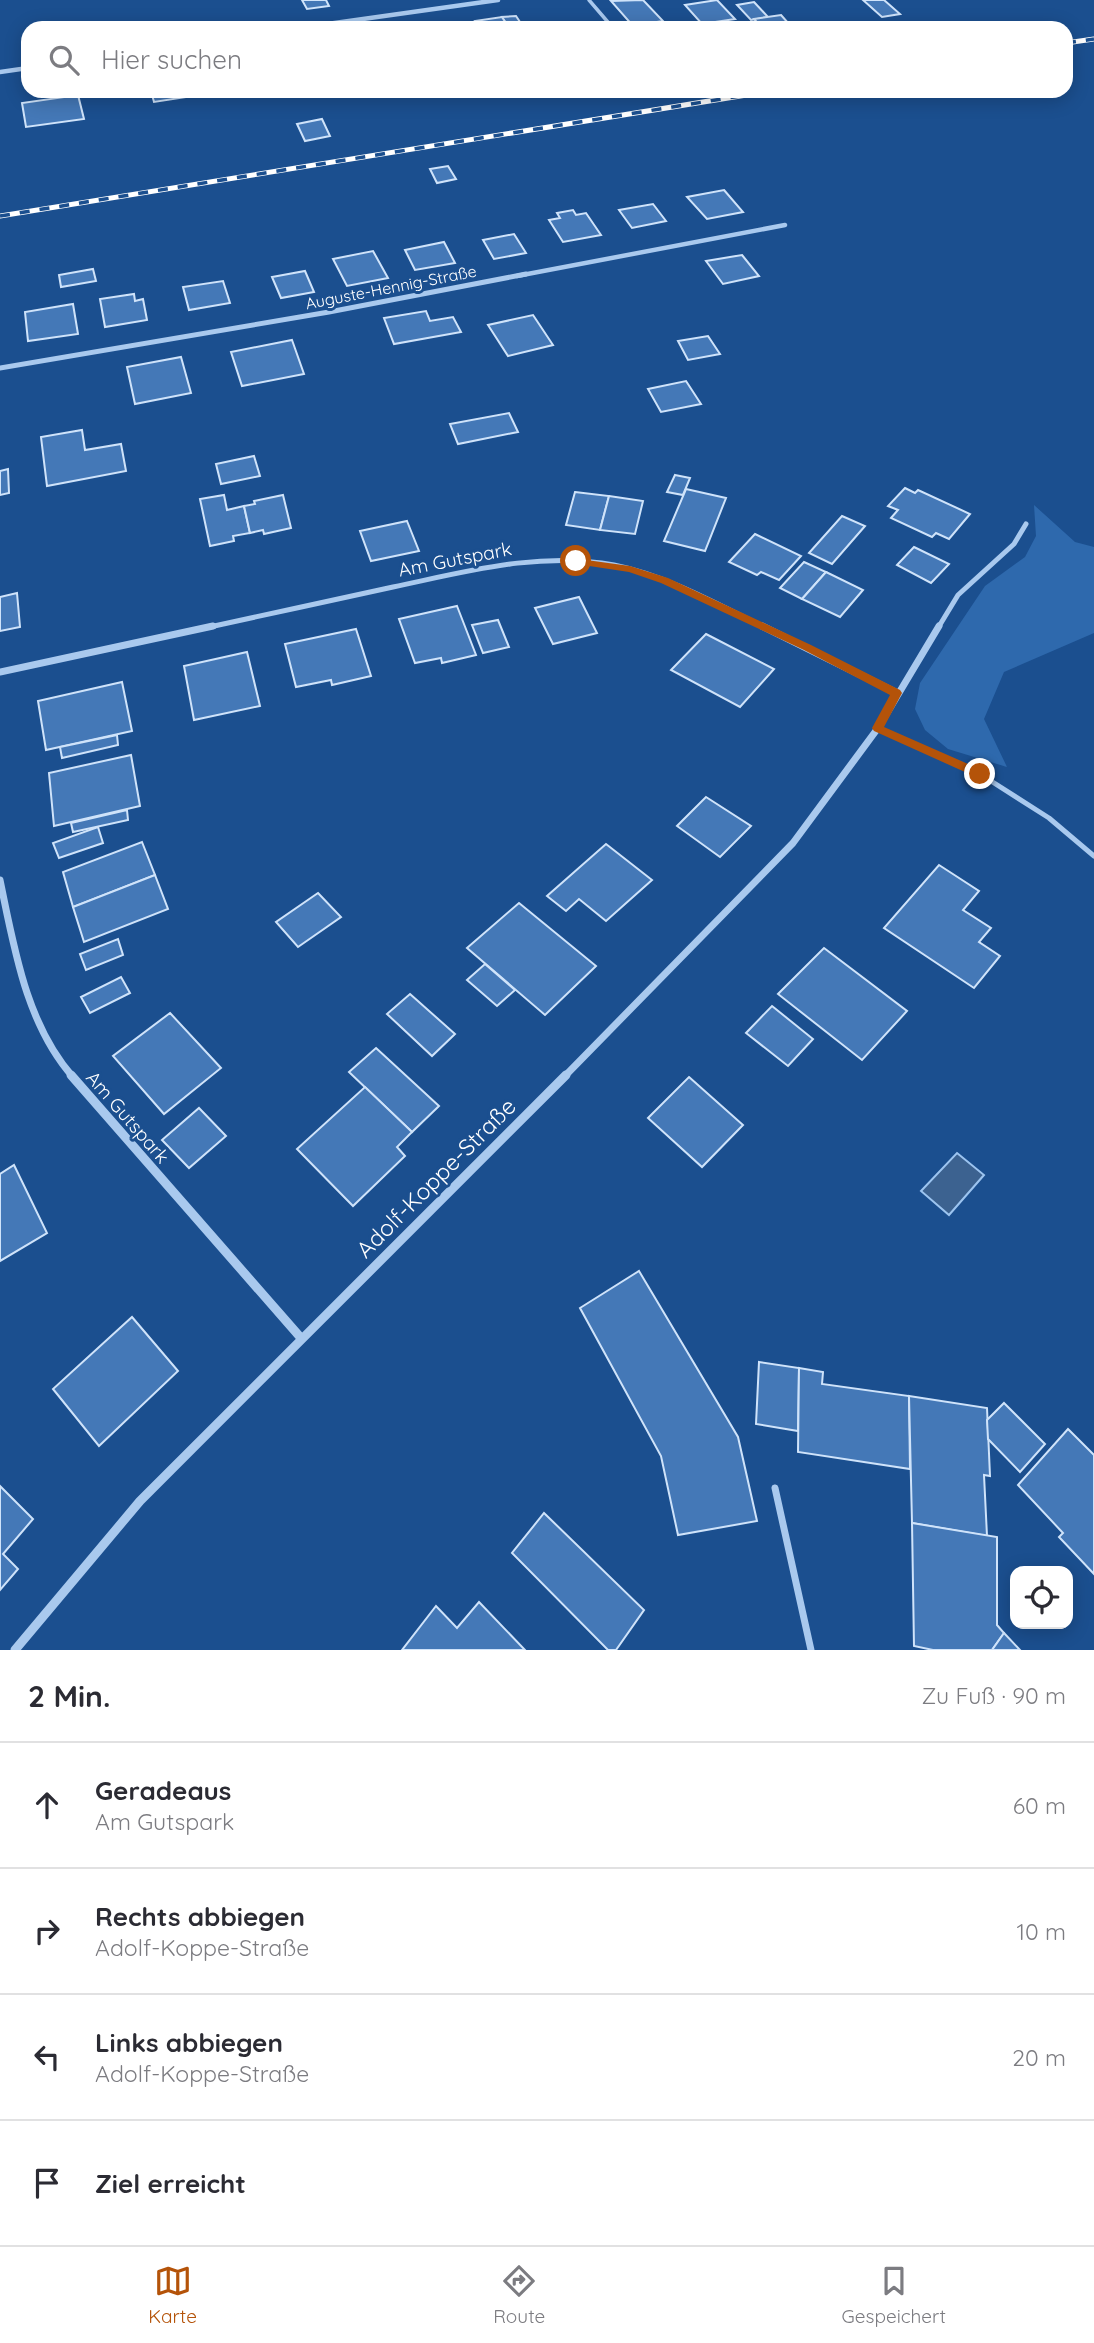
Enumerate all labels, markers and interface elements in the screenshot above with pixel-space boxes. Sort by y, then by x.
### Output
search box [21,21,1073,98]
icon: search [45,41,83,79]
text: Hier suchen [101,43,242,76]
street label: Auguste-Hennig-Straße [304,261,478,313]
street label: Am Gutspark [396,536,514,582]
route start [560,545,591,576]
route end [964,758,995,789]
street label: Am Gutspark [81,1066,175,1168]
street label: Adolf-Koppe-Straße [350,1092,522,1264]
map controls [1010,1566,1073,1629]
button: locate [1010,1566,1073,1629]
text: 2 Min. [28,1677,110,1715]
text: Zu Fuß · 90 m [921,1681,1066,1710]
text: Geradeaus [95,1774,231,1807]
icon: ahead [28,1786,66,1824]
text: 60 m [1013,1791,1066,1820]
text: Am Gutspark [95,1807,234,1836]
text: Rechts abbiegen [95,1900,305,1933]
icon: right [28,1912,66,1950]
text: 10 m [1017,1917,1066,1946]
text: Adolf-Koppe-Straße [95,1933,309,1962]
text: Links abbiegen [95,2026,283,2059]
icon: left [28,2038,66,2076]
text: 20 m [1012,2043,1066,2072]
text: Adolf-Koppe-Straße [95,2059,309,2088]
icon: arrive [28,2164,66,2202]
text: Ziel erreicht [95,2167,246,2200]
tab: Karte [148,2262,197,2328]
tab: Route [493,2262,545,2328]
tab: Gespeichert [842,2262,946,2328]

